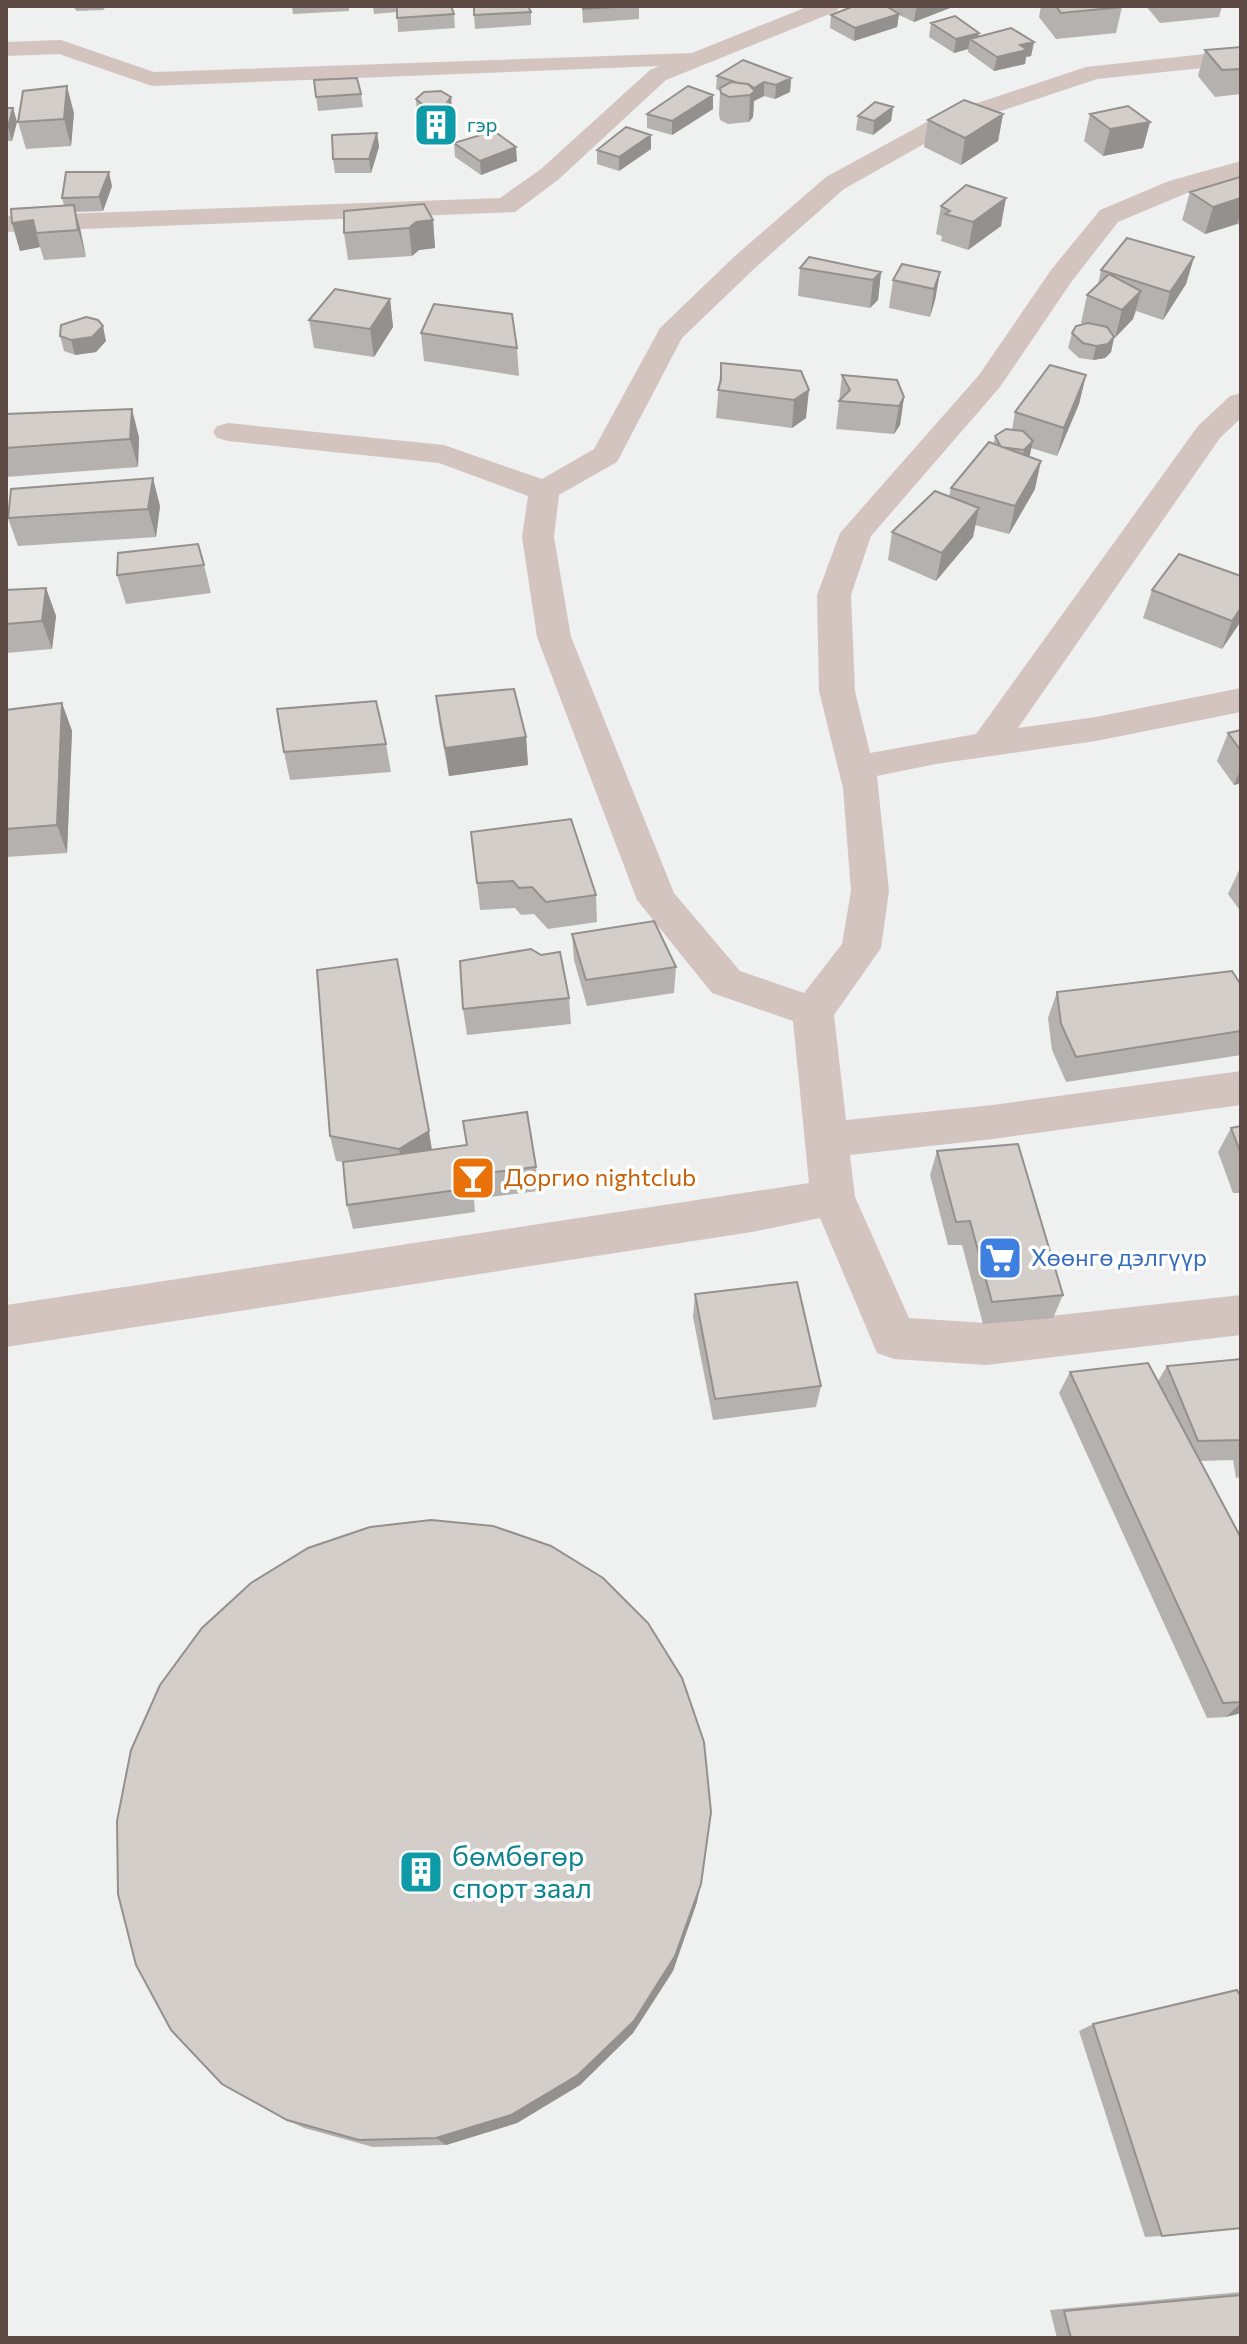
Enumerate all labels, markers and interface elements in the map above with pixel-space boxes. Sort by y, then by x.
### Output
building icon: гэр [412,101,460,149]
place label: гэр [467,112,498,136]
bar icon: Доргио nightclub [449,1154,497,1202]
place label: Доргио nightclub [504,1162,696,1191]
supermarket icon: Хөөнгө дэлгүүр [976,1234,1024,1282]
place label: Хөөнгө дэлгүүр [1031,1242,1207,1271]
place label: бөмбөгөр спорт заал [452,1838,592,1904]
building icon: бөмбөгөр спорт заал [397,1848,445,1896]

